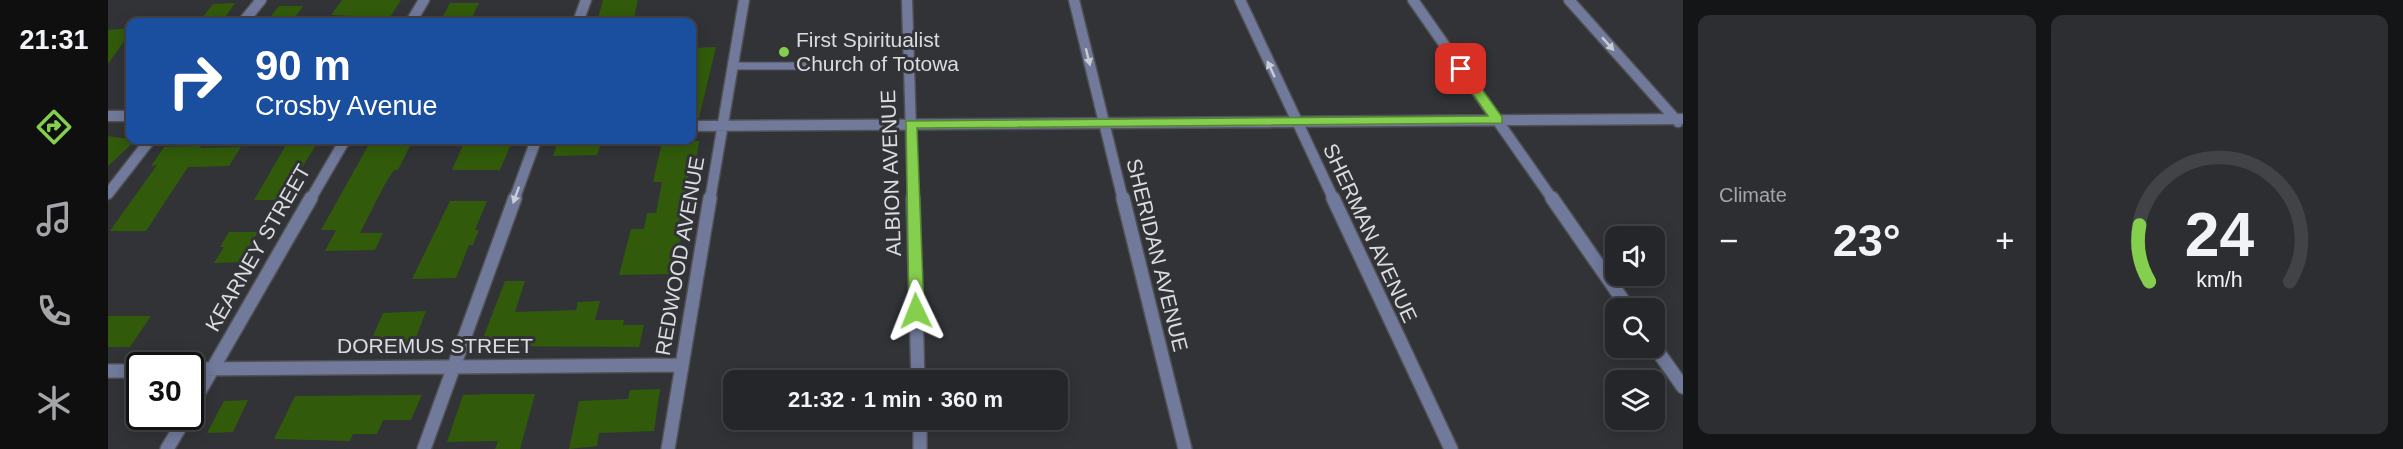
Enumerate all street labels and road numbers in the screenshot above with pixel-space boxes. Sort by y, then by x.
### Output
street label: ALBION AVENUE [876,89,905,257]
street label: SHERMAN AVENUE [1319,140,1422,326]
street label: REDWOOD AVENUE [651,155,708,357]
street label: SHERIDAN AVENUE [1122,156,1193,354]
street label: KEARNEY STREET [200,160,315,335]
street label: DOREMUS STREET [337,334,533,357]

